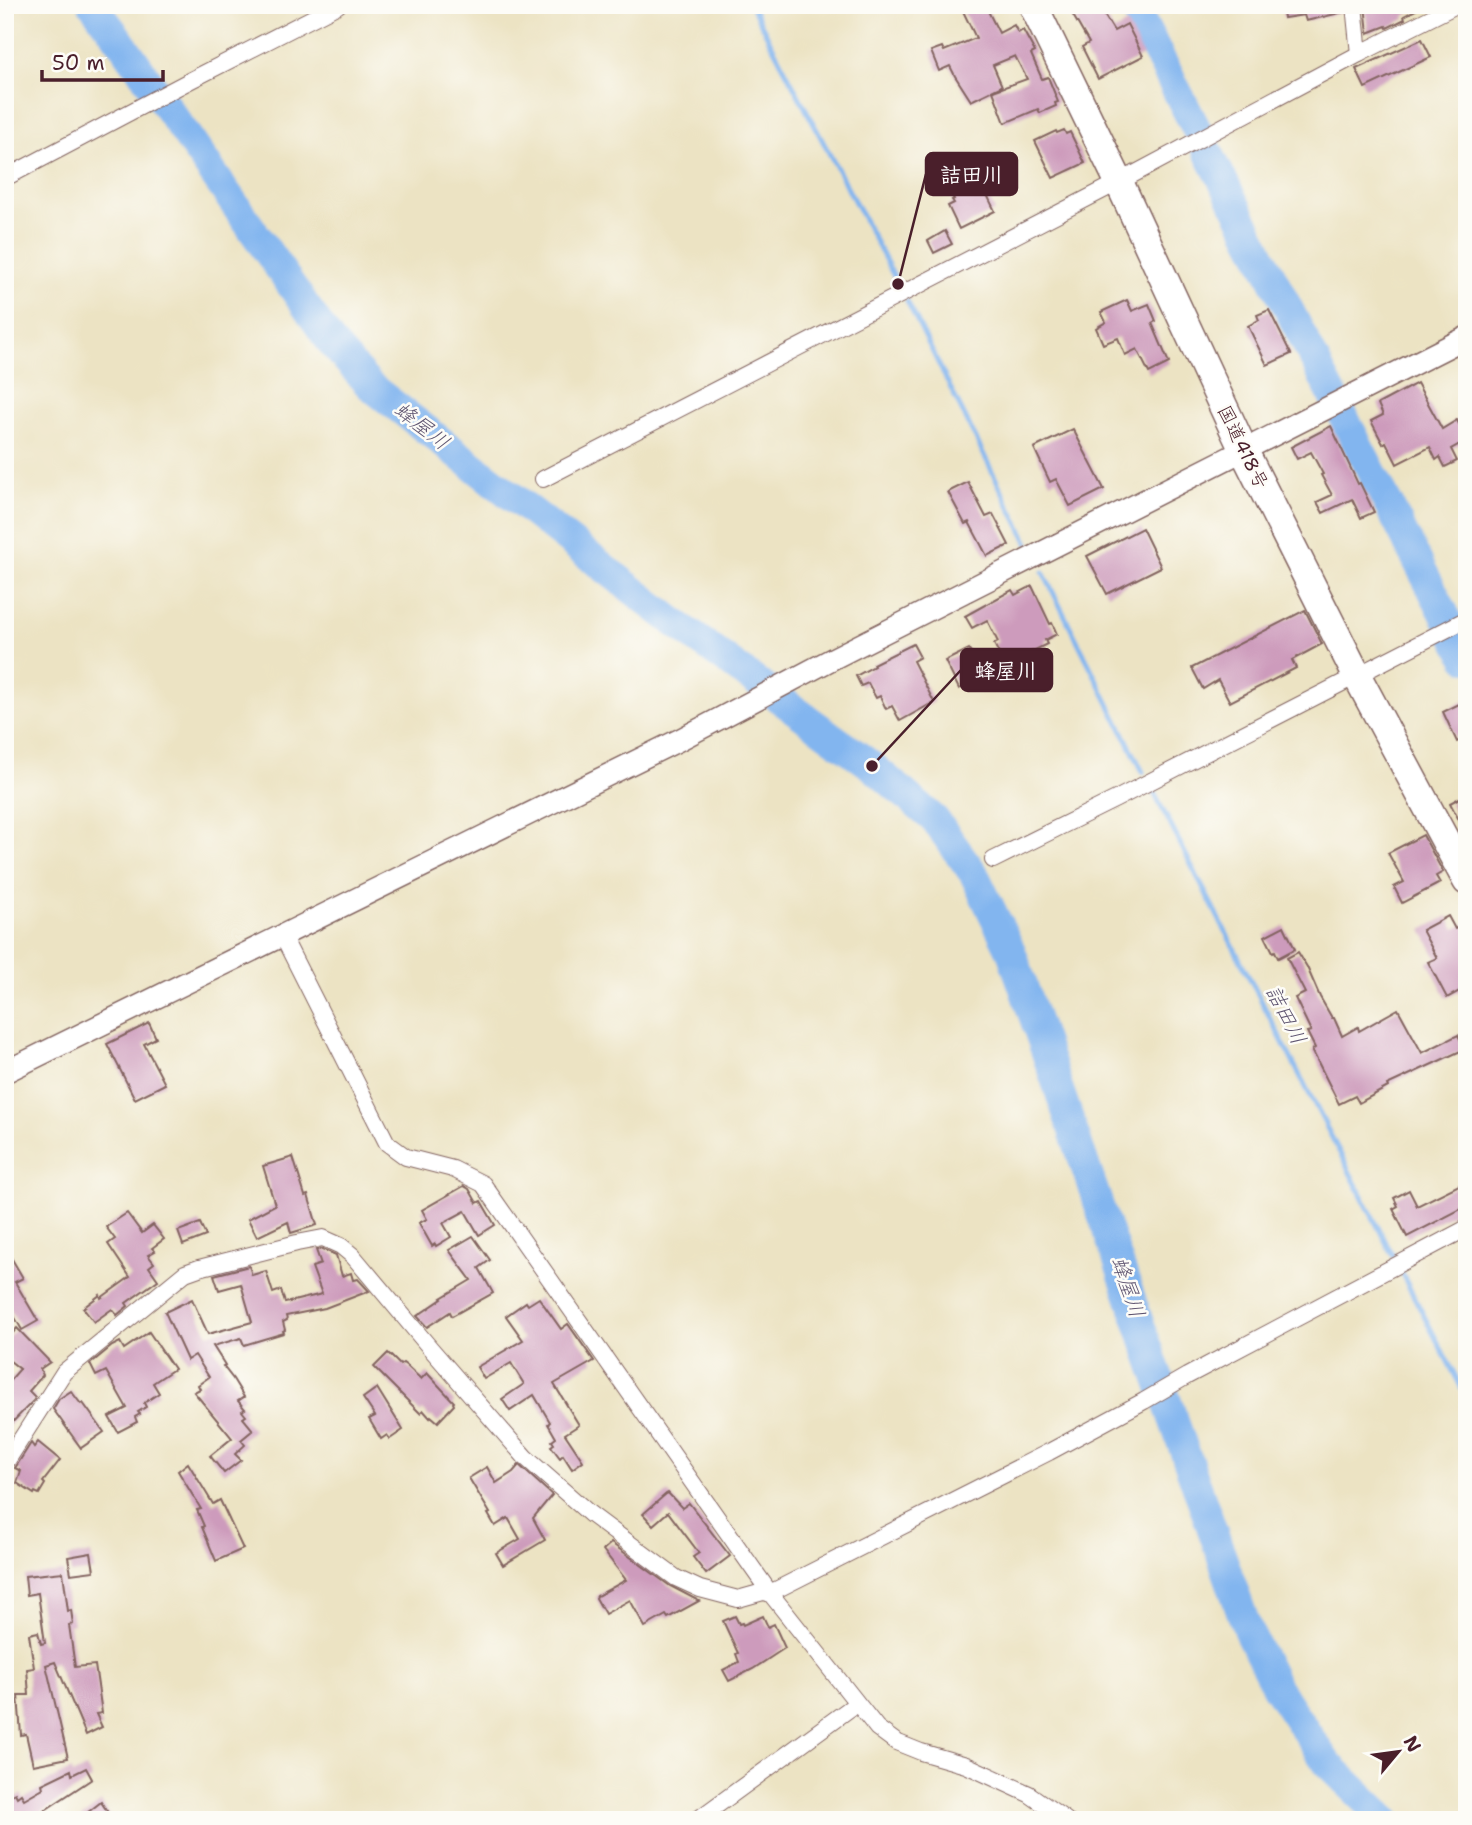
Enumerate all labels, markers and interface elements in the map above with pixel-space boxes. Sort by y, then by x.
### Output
scale bar [42,38,163,82]
text: 50 m [52,49,105,77]
callout: 詰田川 [926,153,1017,195]
text: 詰田川 [941,161,1004,189]
water label: 蜂屋川 [389,396,455,456]
street label: 国道418号 [1212,401,1274,493]
callout: 蜂屋川 [961,649,1052,691]
text: 蜂屋川 [975,657,1038,685]
water label: 詰田川 [1259,981,1313,1049]
water label: 蜂屋川 [1105,1253,1151,1321]
north arrow [1364,1716,1434,1786]
text: N [1398,1731,1427,1757]

